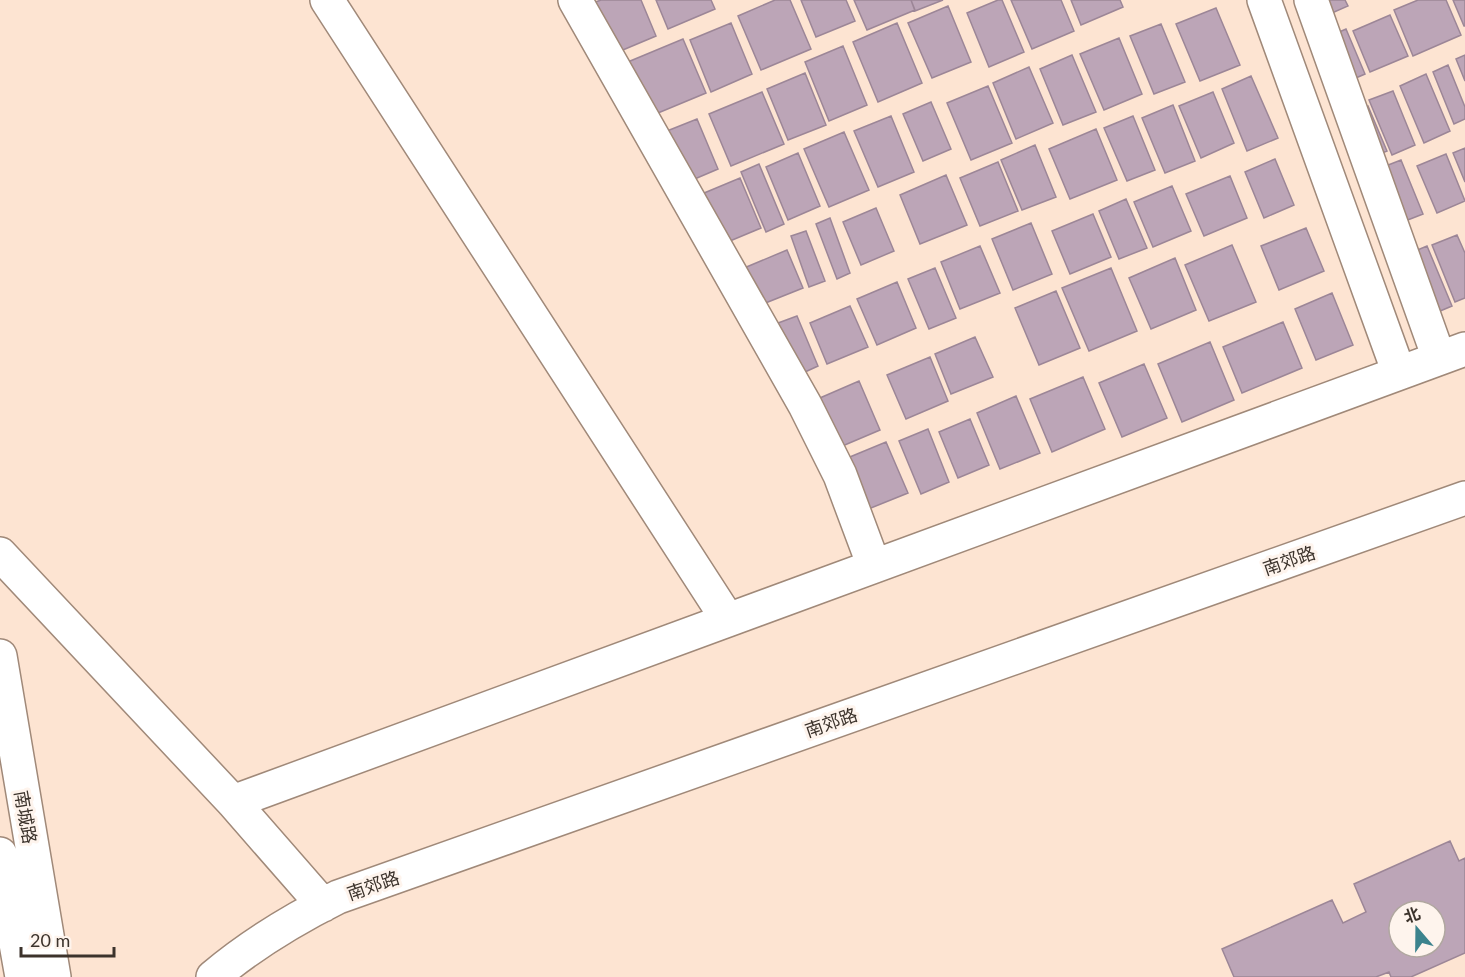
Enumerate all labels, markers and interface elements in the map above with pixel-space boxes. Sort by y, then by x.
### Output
street label: 南郊路 [1260,541,1318,579]
street label: 南郊路 [802,703,860,741]
street label: 南城路 [10,789,42,845]
street label: 南郊路 [344,866,402,904]
north arrow [1387,899,1447,959]
text: 北 [1401,903,1422,926]
scale bar [21,920,114,958]
text: 20 m [30,929,70,951]

